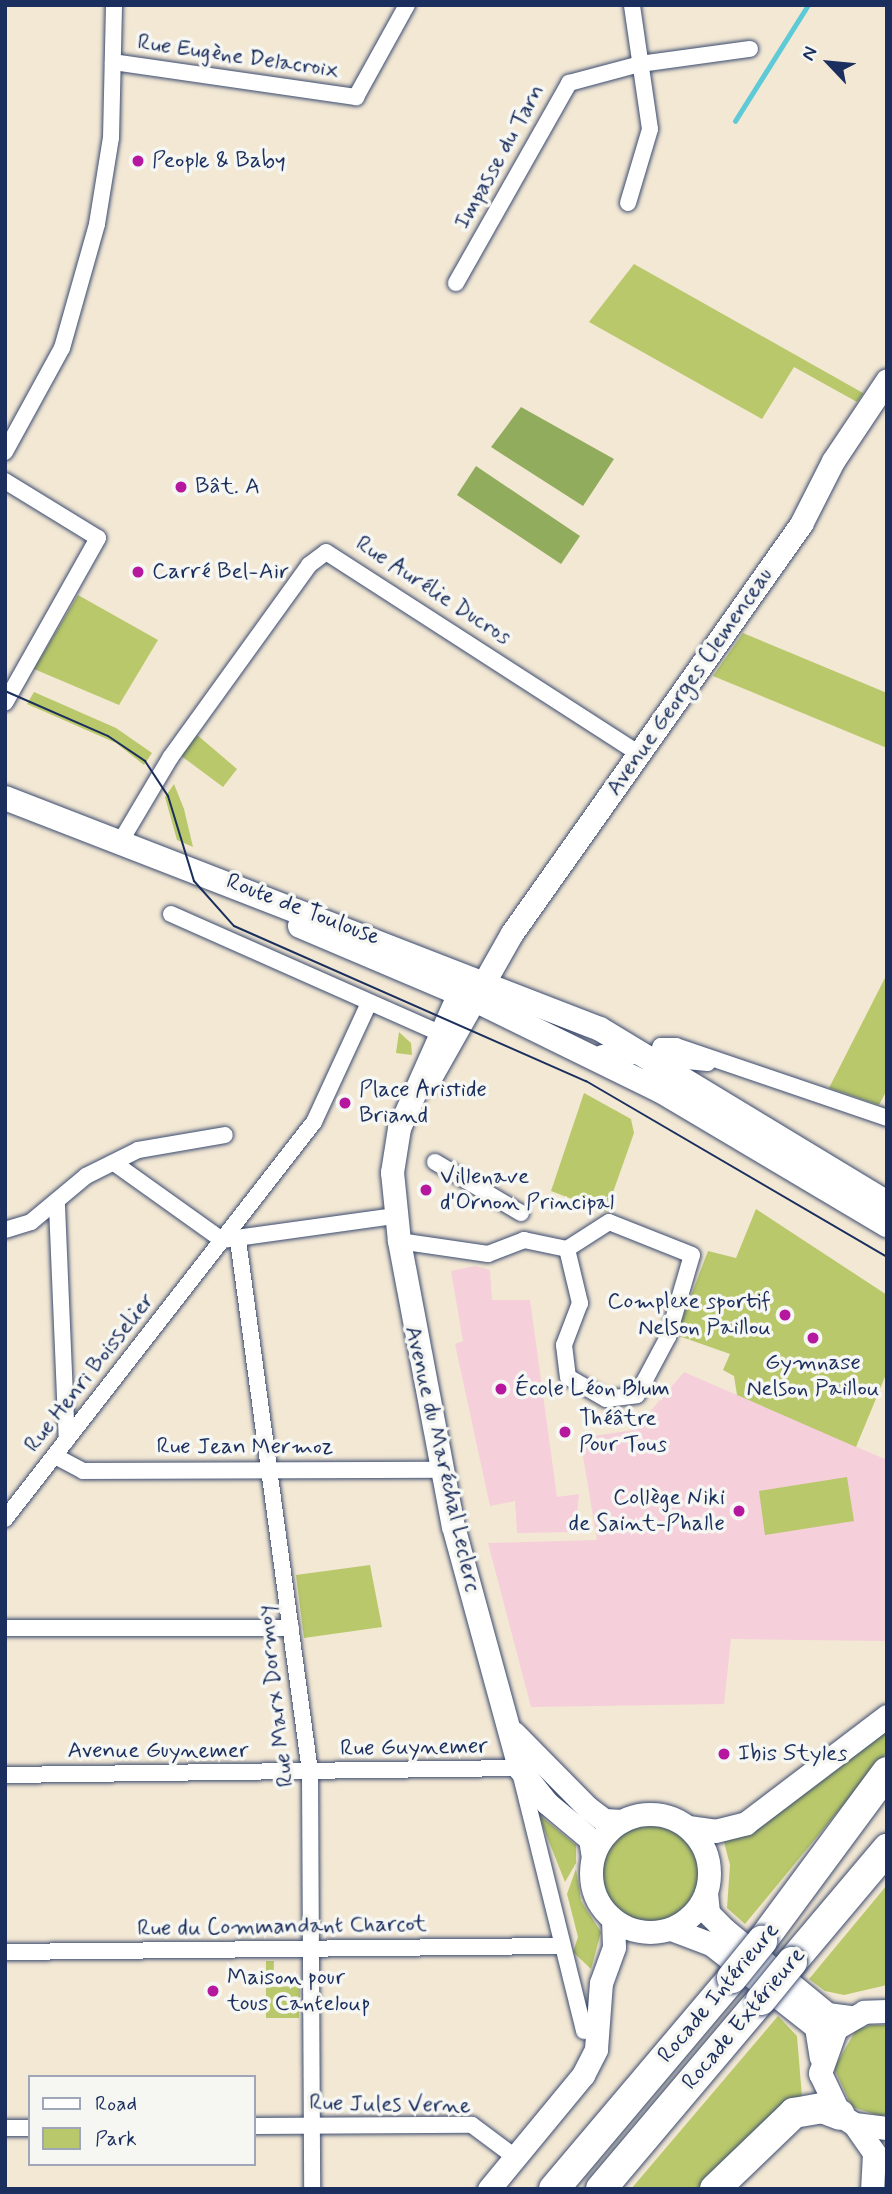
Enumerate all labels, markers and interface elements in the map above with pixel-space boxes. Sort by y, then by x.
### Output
north arrow [794,28,864,98]
street label: Rue Eugène Delacroix [137,29,339,85]
text: N [796,42,824,65]
street label: Impasse du Tarn [448,79,552,235]
place label: People & Baby [152,147,286,175]
marker: People & Baby [130,153,146,169]
place label: Bât. A [195,473,260,501]
marker: Bât. A [173,479,189,495]
street label: Rue Aurélie Ducros [350,530,516,652]
place label: Carré Bel-Air [152,558,289,586]
street label: Avenue Georges Clemenceau [597,558,783,806]
marker: Carré Bel-Air [130,564,146,580]
street label: Route de Toulouse [224,869,382,951]
place label: Place Aristide Briand [359,1076,487,1130]
marker: Place Aristide Briand [337,1095,353,1111]
place label: Villenave d'Ornon Principal [440,1163,614,1217]
marker: Villenave d'Ornon Principal [418,1182,434,1198]
street label: Rue Henri Boisselier [19,1287,161,1459]
place label: Complexe sportif Nelson Paillou [607,1288,771,1342]
marker: Complexe sportif Nelson Paillou [777,1307,793,1323]
street label: Avenue du Maréchal Leclerc [398,1322,486,1596]
marker: Gymnase Nelson Paillou [805,1330,821,1346]
place label: Gymnase Nelson Paillou [749,1349,877,1403]
place label: École Léon Blum [515,1375,678,1403]
marker: École Léon Blum [493,1381,509,1397]
place label: Théâtre Pour Tous [579,1405,664,1459]
marker: Théâtre Pour Tous [557,1424,573,1440]
street label: Rue Jean Mermoz [154,1433,336,1461]
place label: Collège Niki de Saint-Phalle [574,1484,725,1538]
marker: Collège Niki de Saint-Phalle [731,1503,747,1519]
street label: Rue Marx Dormoy [251,1604,301,1788]
street label: Rue Guynemer [341,1733,487,1763]
street label: Avenue Guynemer [67,1737,249,1765]
place label: Ibis Styles [738,1740,843,1768]
marker: Ibis Styles [716,1746,732,1762]
street label: Rue du Commandant Charcot [131,1911,433,1943]
street label: Rocade Intérieure [652,1917,786,2069]
street label: Rocade Extérieure [676,1942,812,2096]
place label: Maison pour tous Canteloup [227,1964,372,2018]
marker: Maison pour tous Canteloup [205,1983,221,1999]
legend [28,2075,256,2166]
text: Road [95,2090,137,2118]
street label: Rue Jules Verne [311,2090,469,2120]
text: Park [95,2125,137,2153]

